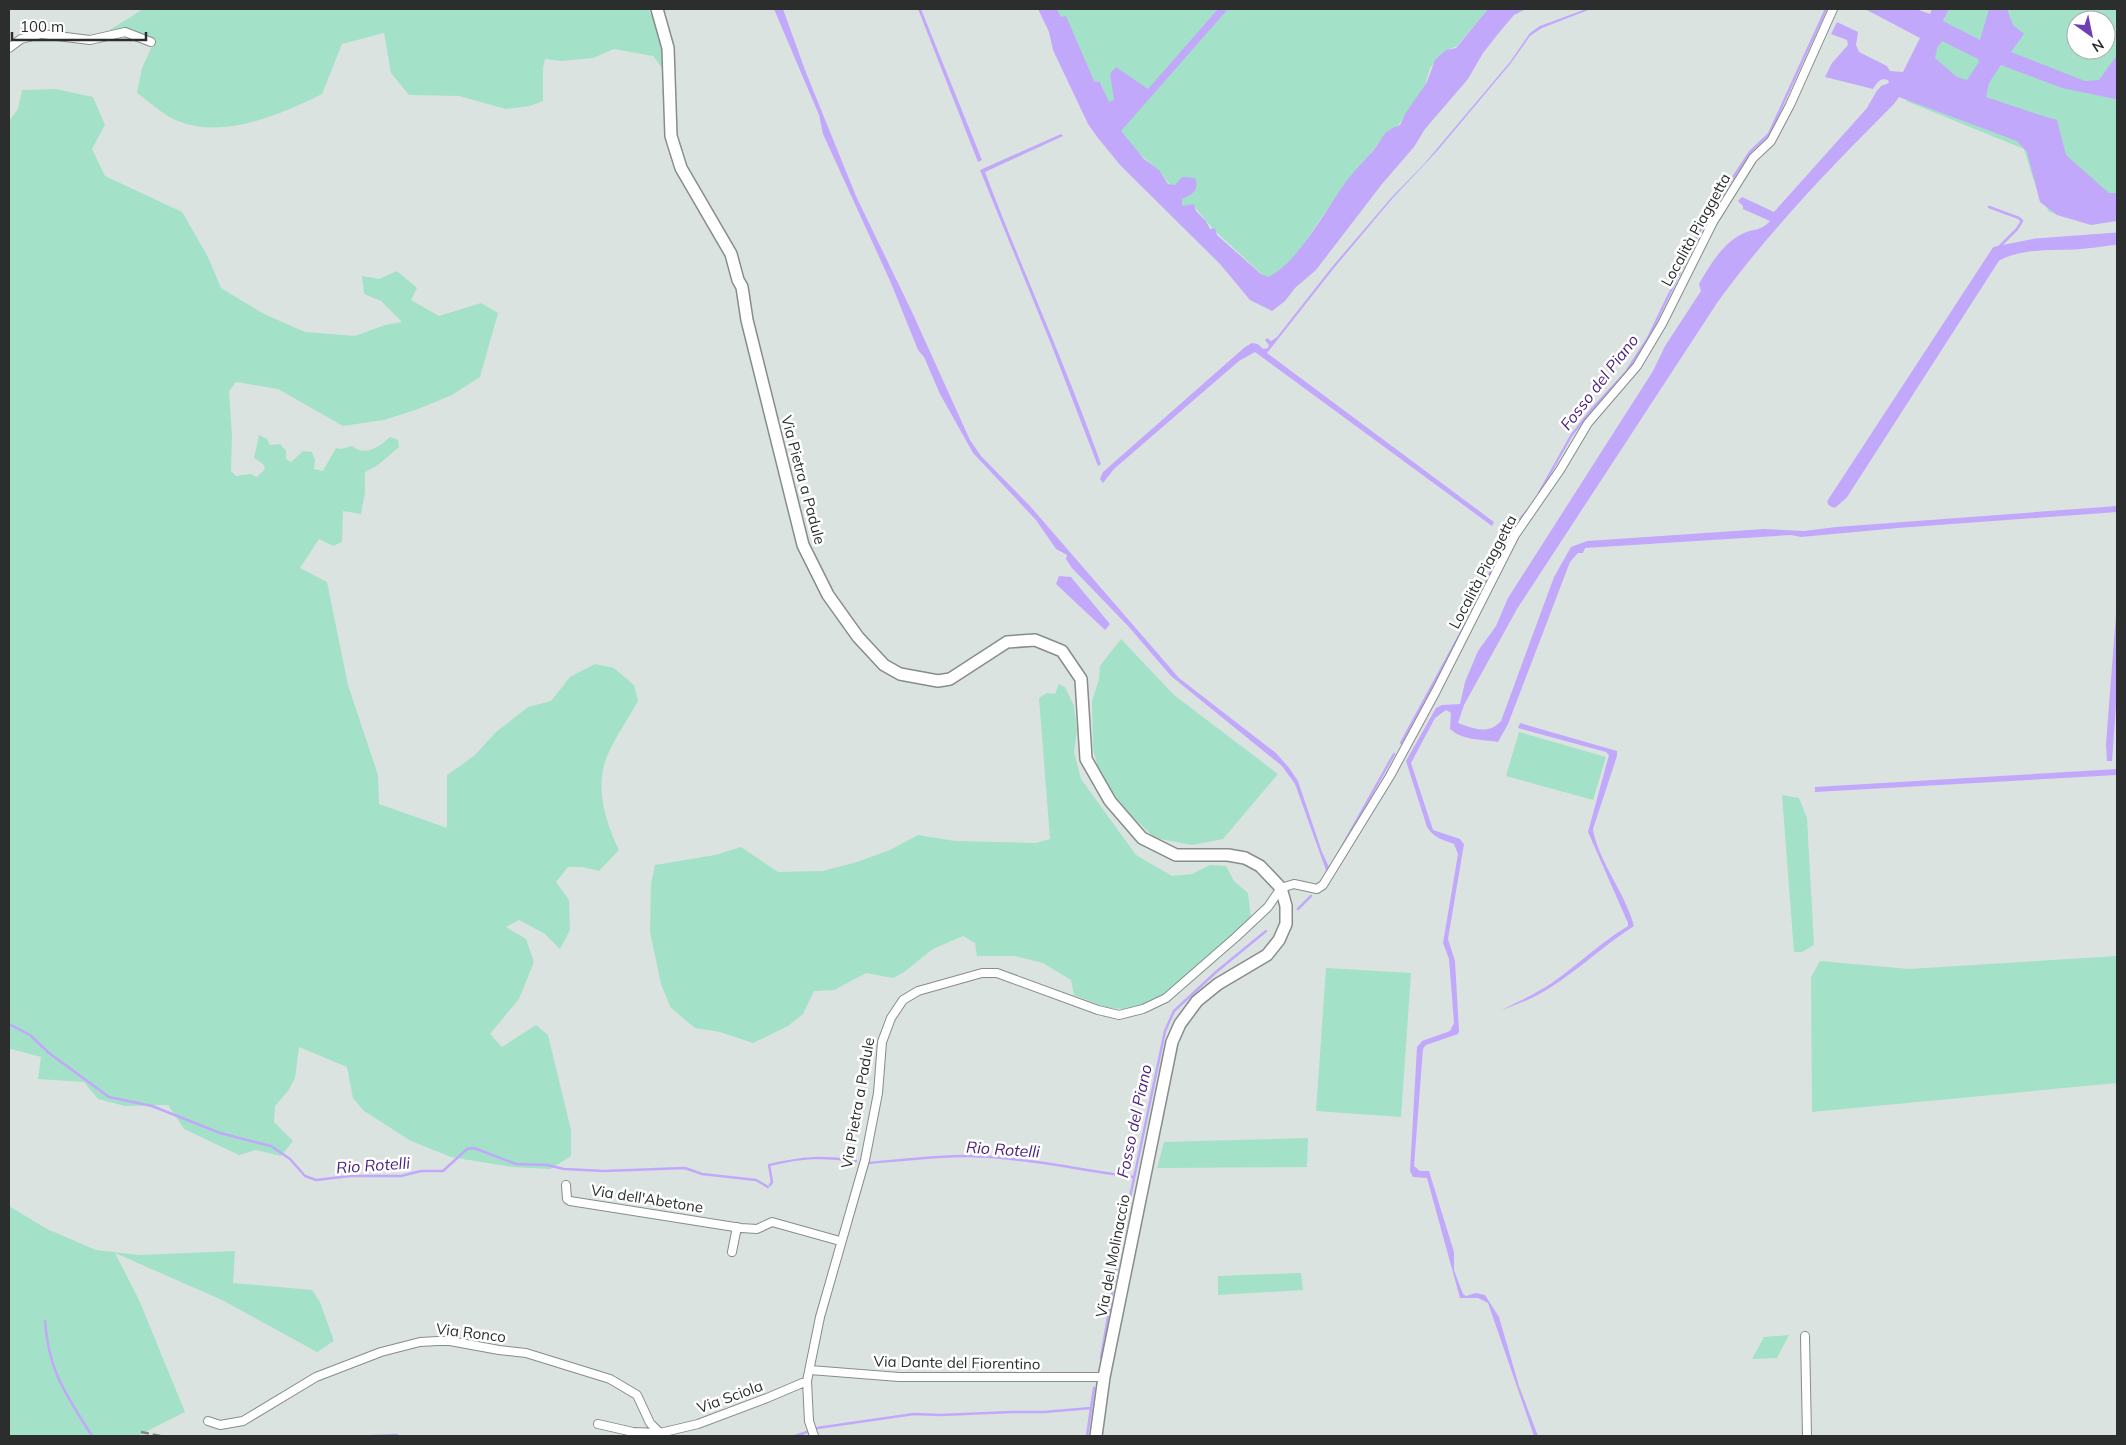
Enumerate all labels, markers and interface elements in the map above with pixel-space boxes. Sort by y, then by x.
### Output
scale bar [12,10,146,42]
north arrow [2066,10,2116,60]
text: 100 m [20,17,64,36]
text: N [2089,35,2107,56]
street label: Località Piaggetta [1657,170,1734,290]
water label: Fosso del Piano [1556,330,1642,434]
street label: Via Pietra a Padule [777,413,830,546]
street label: Località Piaggetta [1445,512,1521,632]
street label: Via Pietra a Padule [837,1036,878,1170]
water label: Fosso del Piano [1112,1062,1156,1180]
water label: Rio Rotelli [965,1136,1041,1162]
water label: Rio Rotelli [335,1152,411,1178]
street label: Via dell'Abetone [590,1180,705,1217]
street label: Via del Molinaccio [1091,1193,1134,1319]
street label: Via Ronco [435,1319,507,1346]
street label: Via Dante del Fiorentino [873,1352,1041,1373]
street label: Via Sciola [694,1376,765,1417]

